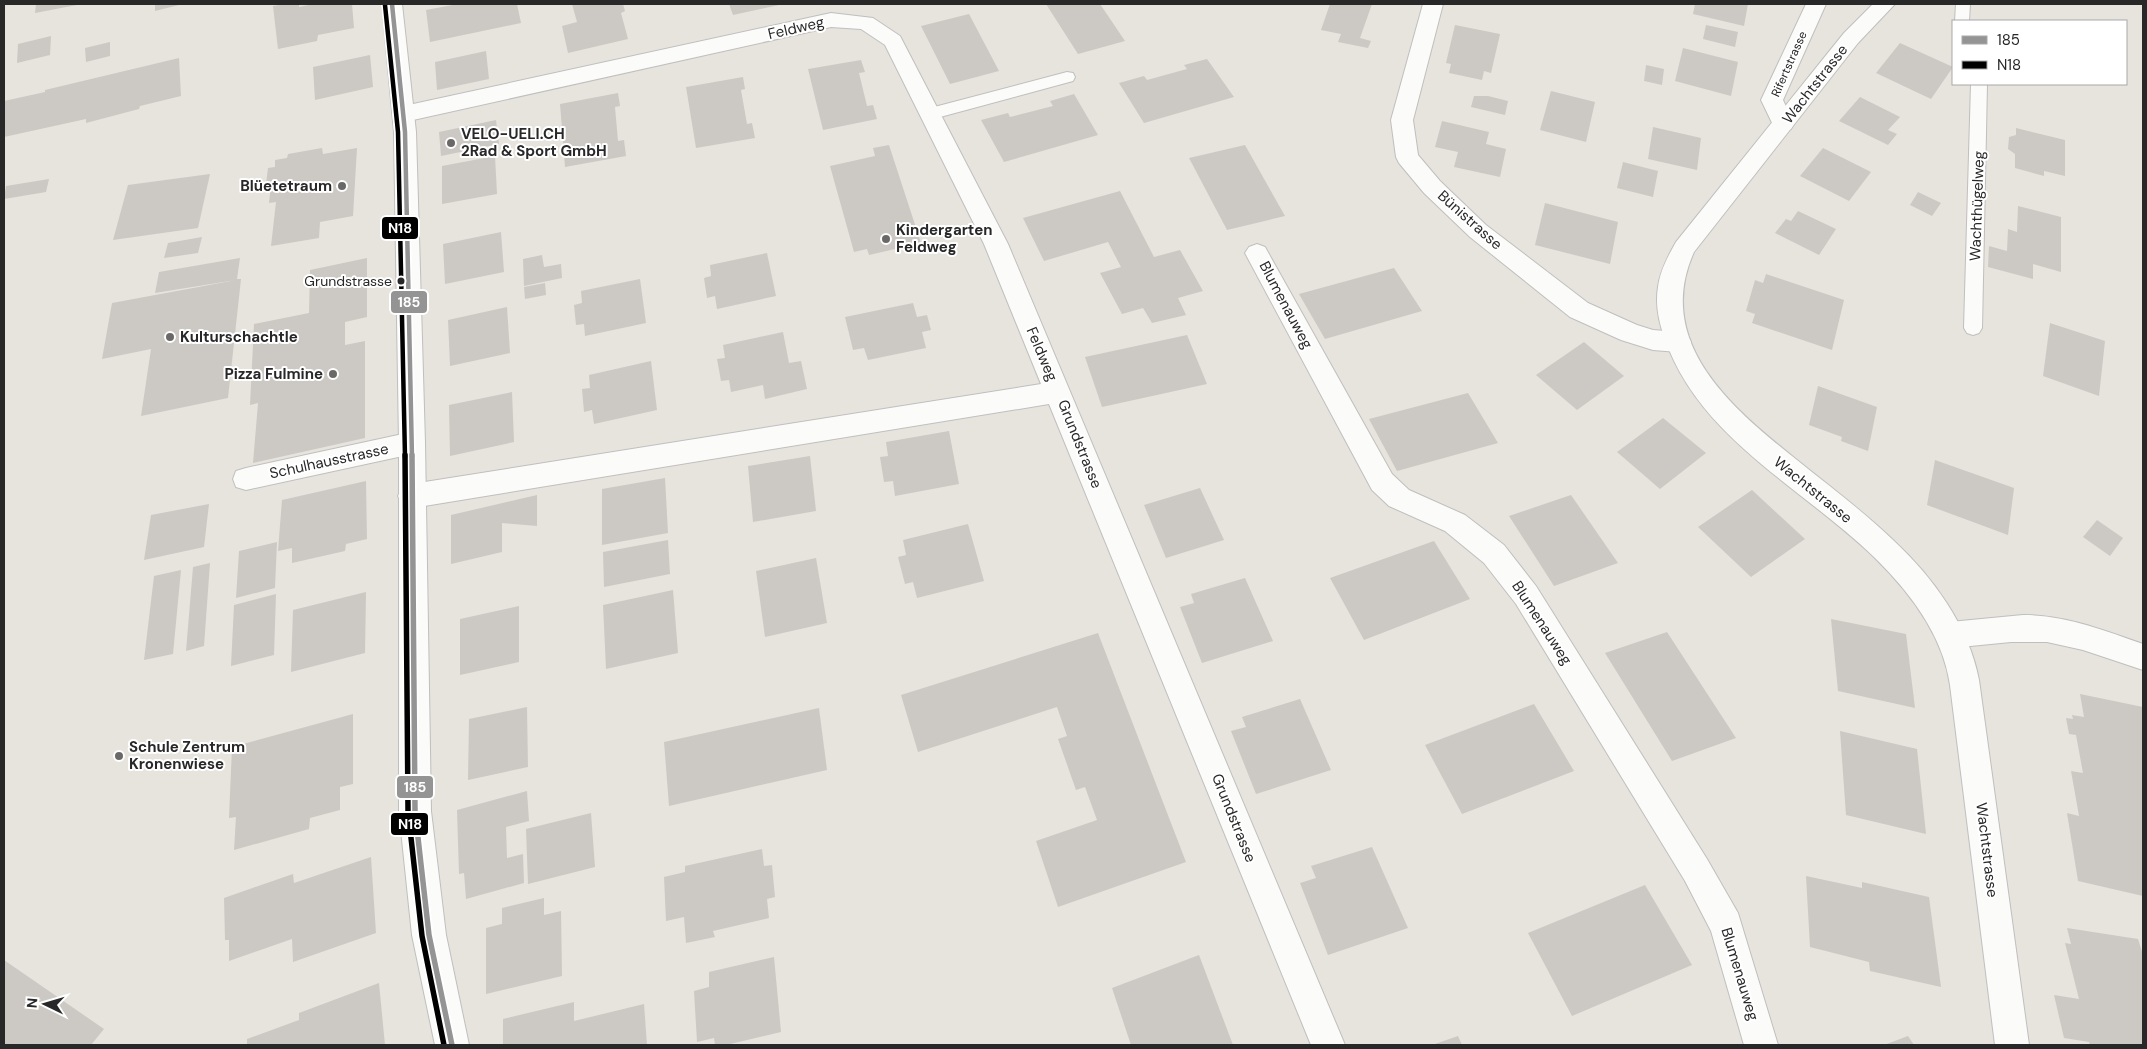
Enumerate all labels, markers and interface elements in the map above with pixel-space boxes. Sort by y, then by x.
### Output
street label: Feldweg [766,12,826,44]
legend [1952,20,2127,85]
street label: Rifertstrasse [1767,29,1811,99]
text: 185 [1997,30,2020,50]
street label: Wachtstrasse [1778,40,1852,128]
text: N18 [1997,55,2021,75]
place label: VELO-UELI.CH 2Rad & Sport GmbH [461,124,607,161]
marker: VELO-UELI.CH 2Rad & Sport GmbH [445,137,457,149]
street label: Wachthügelweg [1965,151,1989,261]
place label: Blüetetraum [240,176,332,196]
marker: Blüetetraum [336,180,348,192]
street label: Bünistrasse [1433,186,1507,254]
line badge: N18 [381,216,419,240]
text: N18 [388,219,412,237]
place label: Kindergarten Feldweg [896,220,992,257]
marker: Kindergarten Feldweg [880,233,892,245]
street label: Blumenauweg [1255,258,1317,352]
place label: Grundstrasse [304,272,392,290]
marker: Grundstrasse [396,276,406,286]
line badge: 185 [390,290,428,314]
text: 185 [398,293,420,311]
street label: Feldweg [1022,324,1062,384]
place label: Kulturschachtle [180,327,298,347]
marker: Kulturschachtle [164,331,176,343]
place label: Pizza Fulmine [225,364,323,384]
marker: Pizza Fulmine [327,368,339,380]
street label: Grundstrasse [1053,397,1107,491]
street label: Schulhausstrasse [268,439,390,483]
street label: Wachtstrasse [1770,452,1856,528]
street label: Blumenauweg [1507,577,1577,669]
place label: Schule Zentrum Kronenwiese [129,737,245,774]
marker: Schule Zentrum Kronenwiese [113,750,125,762]
street label: Grundstrasse [1207,771,1261,865]
line badge: 185 [396,775,434,799]
text: 185 [404,778,426,796]
street label: Wachtstrasse [1971,801,2003,899]
line badge: N18 [390,812,429,836]
text: N18 [398,815,422,833]
street label: Blumenauweg [1716,925,1764,1023]
north arrow [20,979,70,1029]
text: N [23,997,41,1009]

